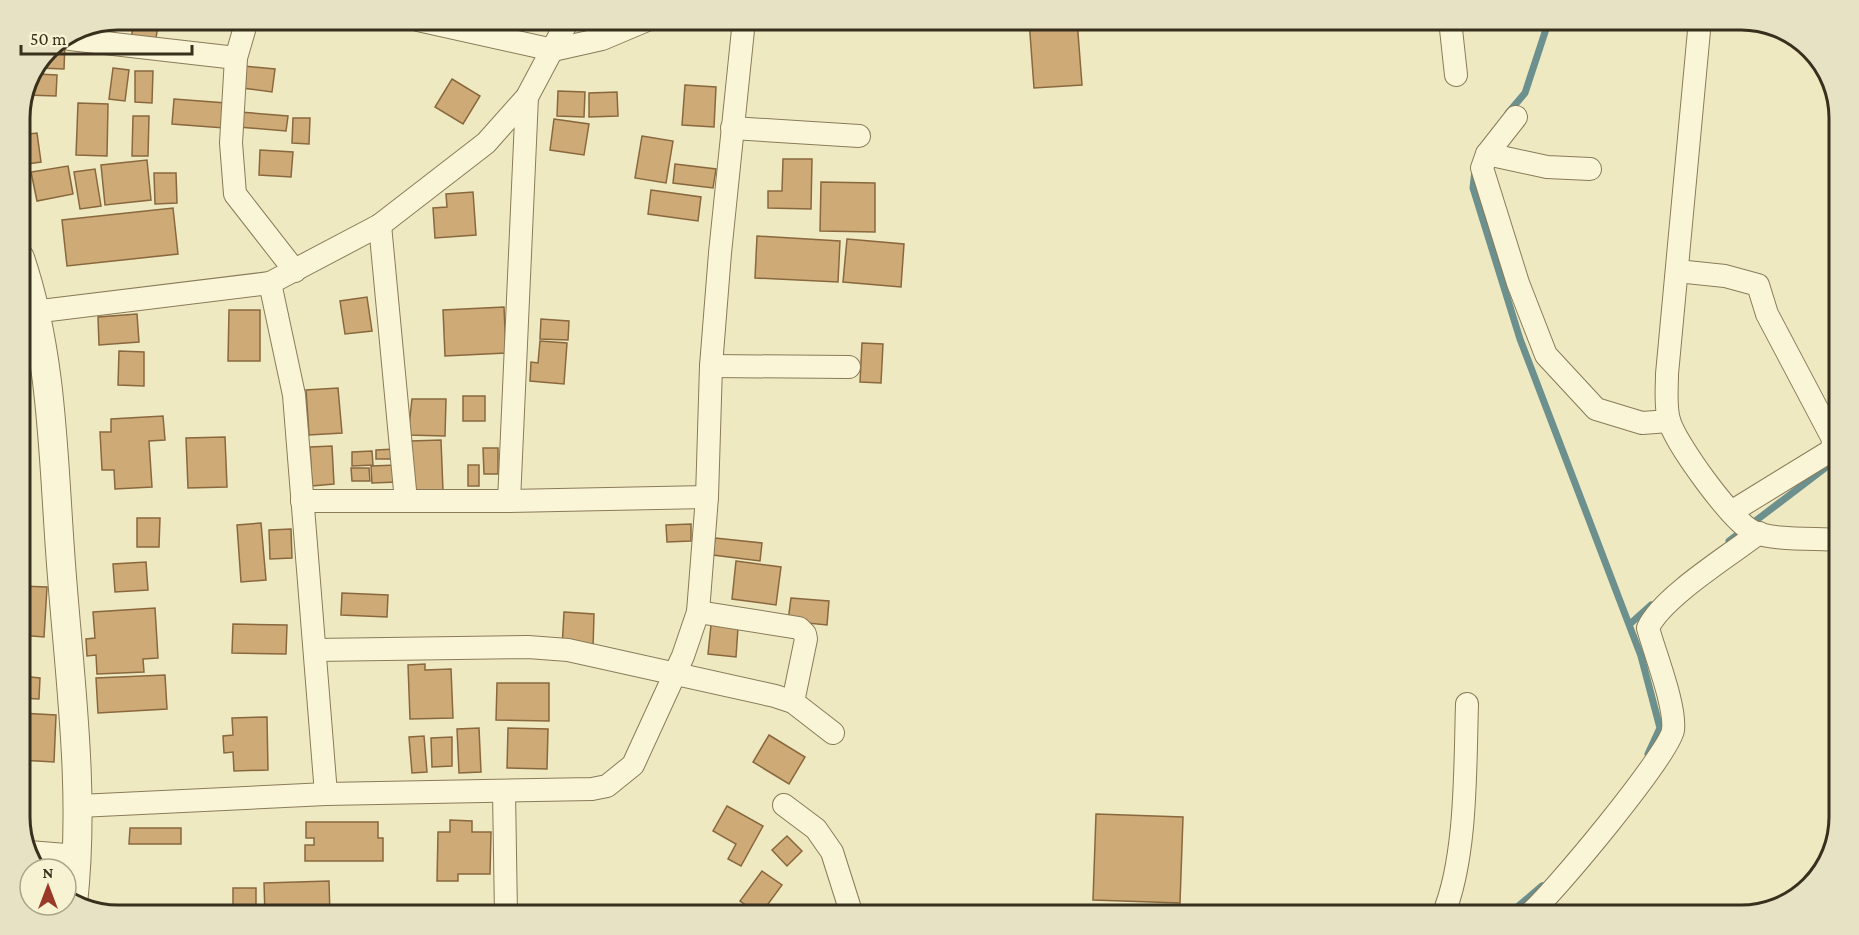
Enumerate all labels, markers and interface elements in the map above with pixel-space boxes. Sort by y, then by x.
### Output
scale bar [21,18,192,56]
text: 50 m [30,29,67,49]
north arrow [18,857,78,917]
text: N [43,864,54,881]

